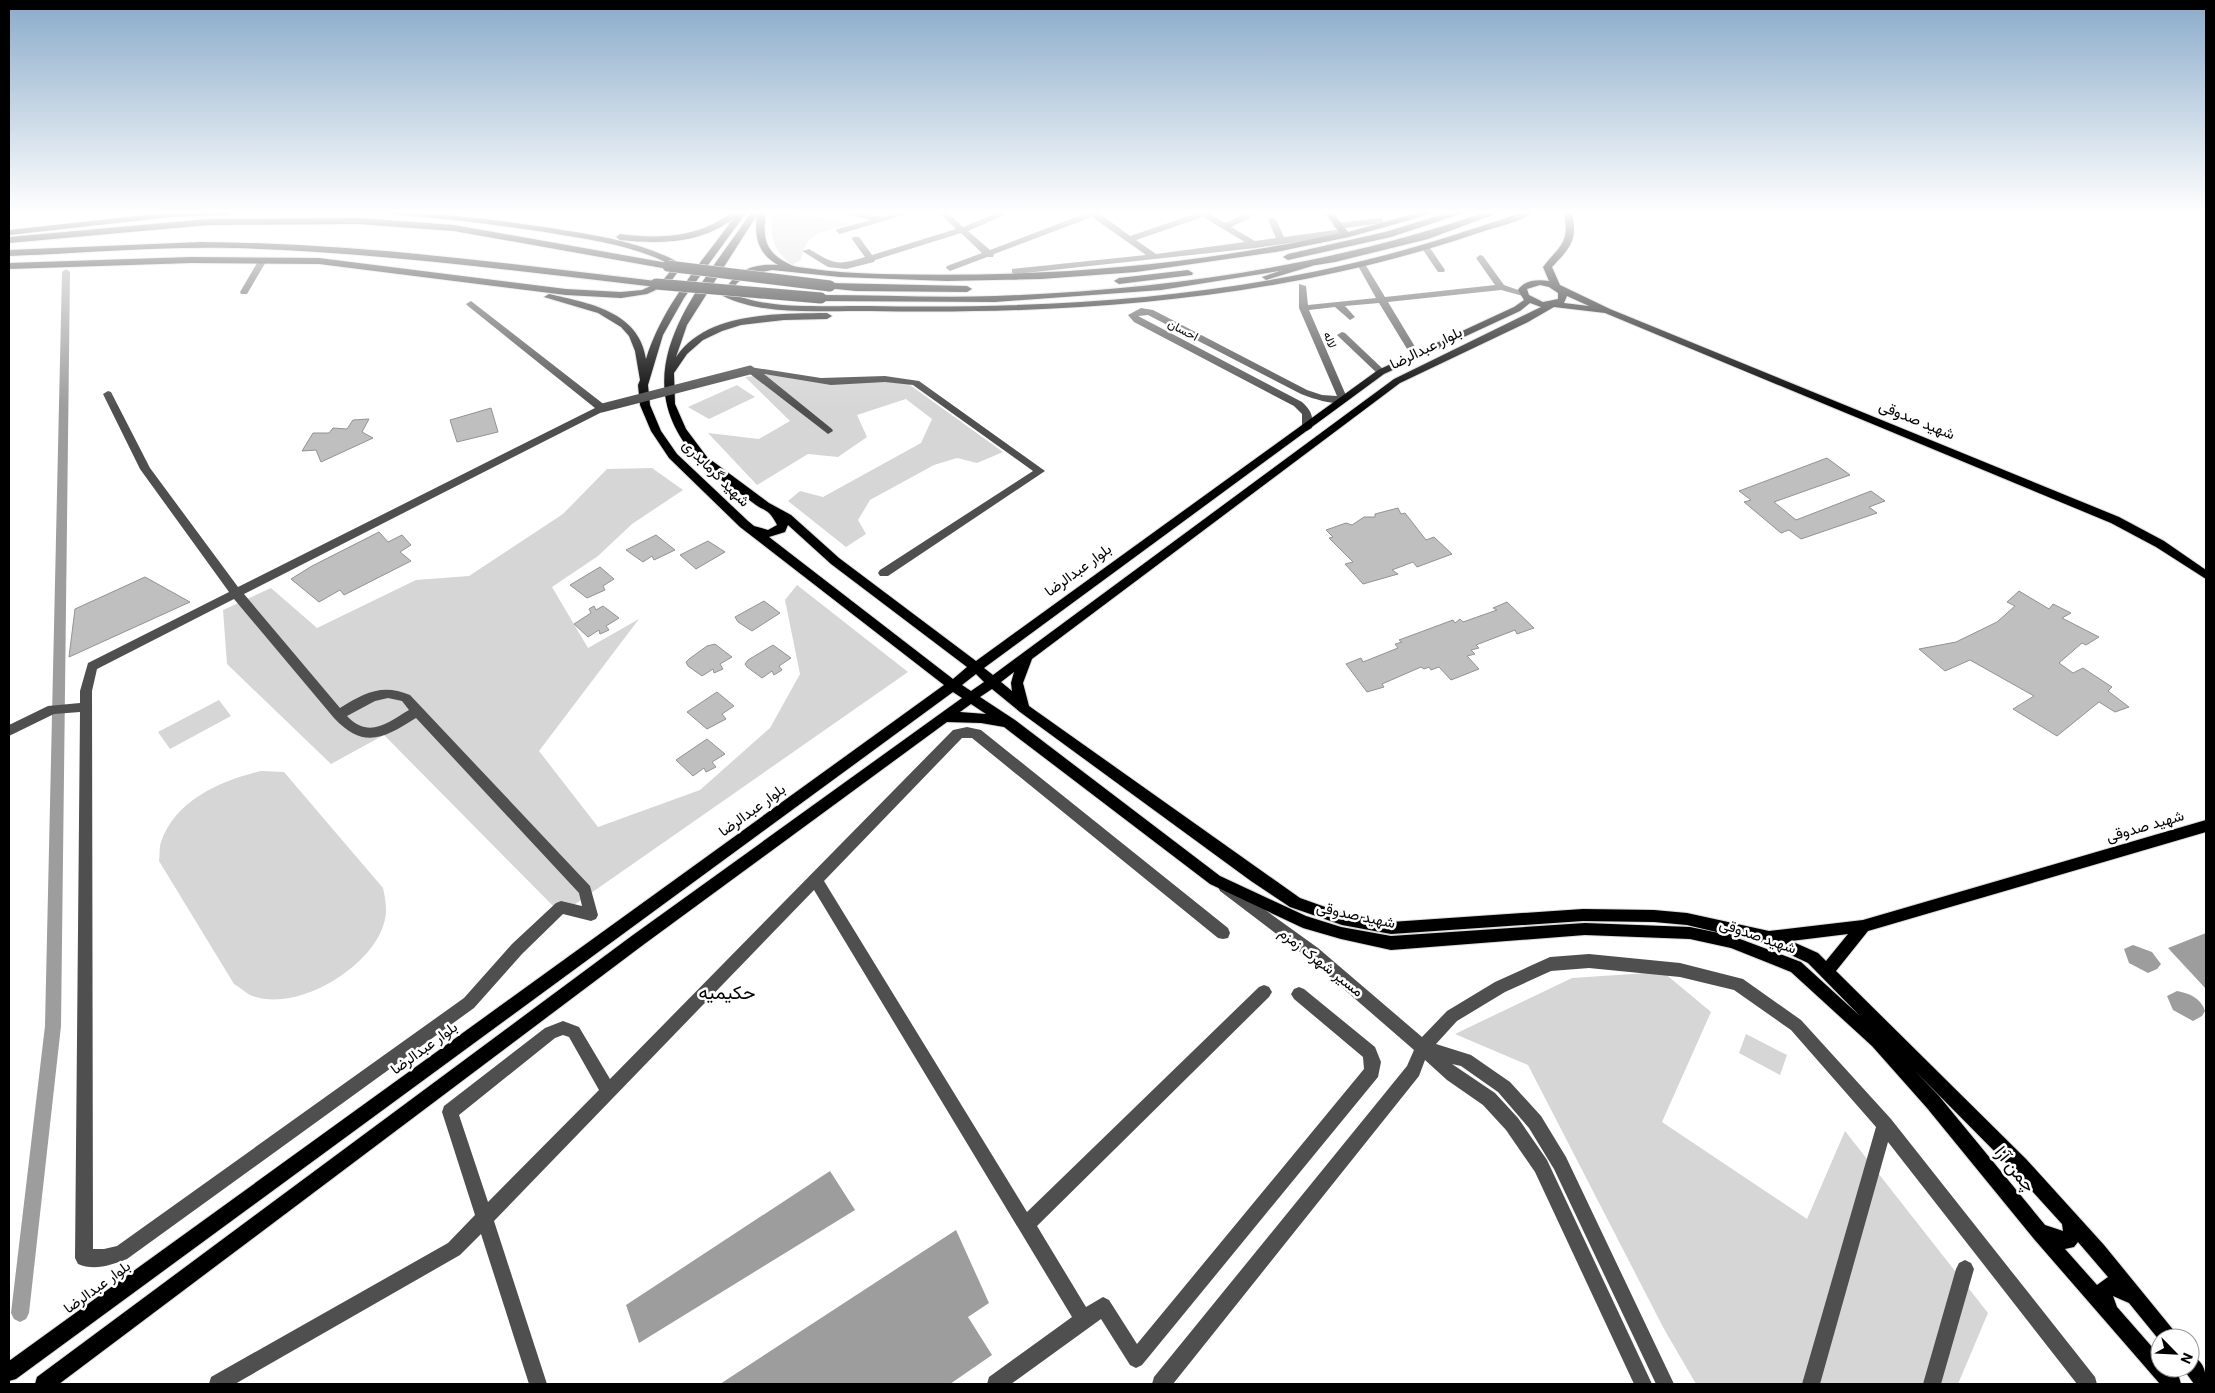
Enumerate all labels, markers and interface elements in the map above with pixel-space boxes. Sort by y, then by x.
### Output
street label: احسان [1165,316,1201,344]
street label: بلوار عبدالرضا [1387,323,1465,373]
street label: لاله [1320,330,1340,350]
street label: شهید صدوقی [1876,397,1958,444]
street label: شهید گرمابدری [678,436,754,511]
street label: بلوار عبدالرضا [1041,540,1115,600]
street label: بلوار عبدالرضا [715,780,789,840]
street label: شهید صدوقی [2104,806,2186,847]
street label: شهید صدوقی [1315,898,1397,933]
street label: شهید صدوقی [1717,914,1799,959]
street label: مسیر شهرک زمزم [1275,923,1367,1001]
district label: حکیمیه [699,981,755,1004]
street label: بلوار عبدالرضا [387,1018,461,1078]
street label: چمن آرا [1989,1141,2040,1197]
street label: بلوار عبدالرضا [60,1257,134,1317]
north arrow [2150,1328,2200,1378]
text: N [2178,1351,2196,1366]

